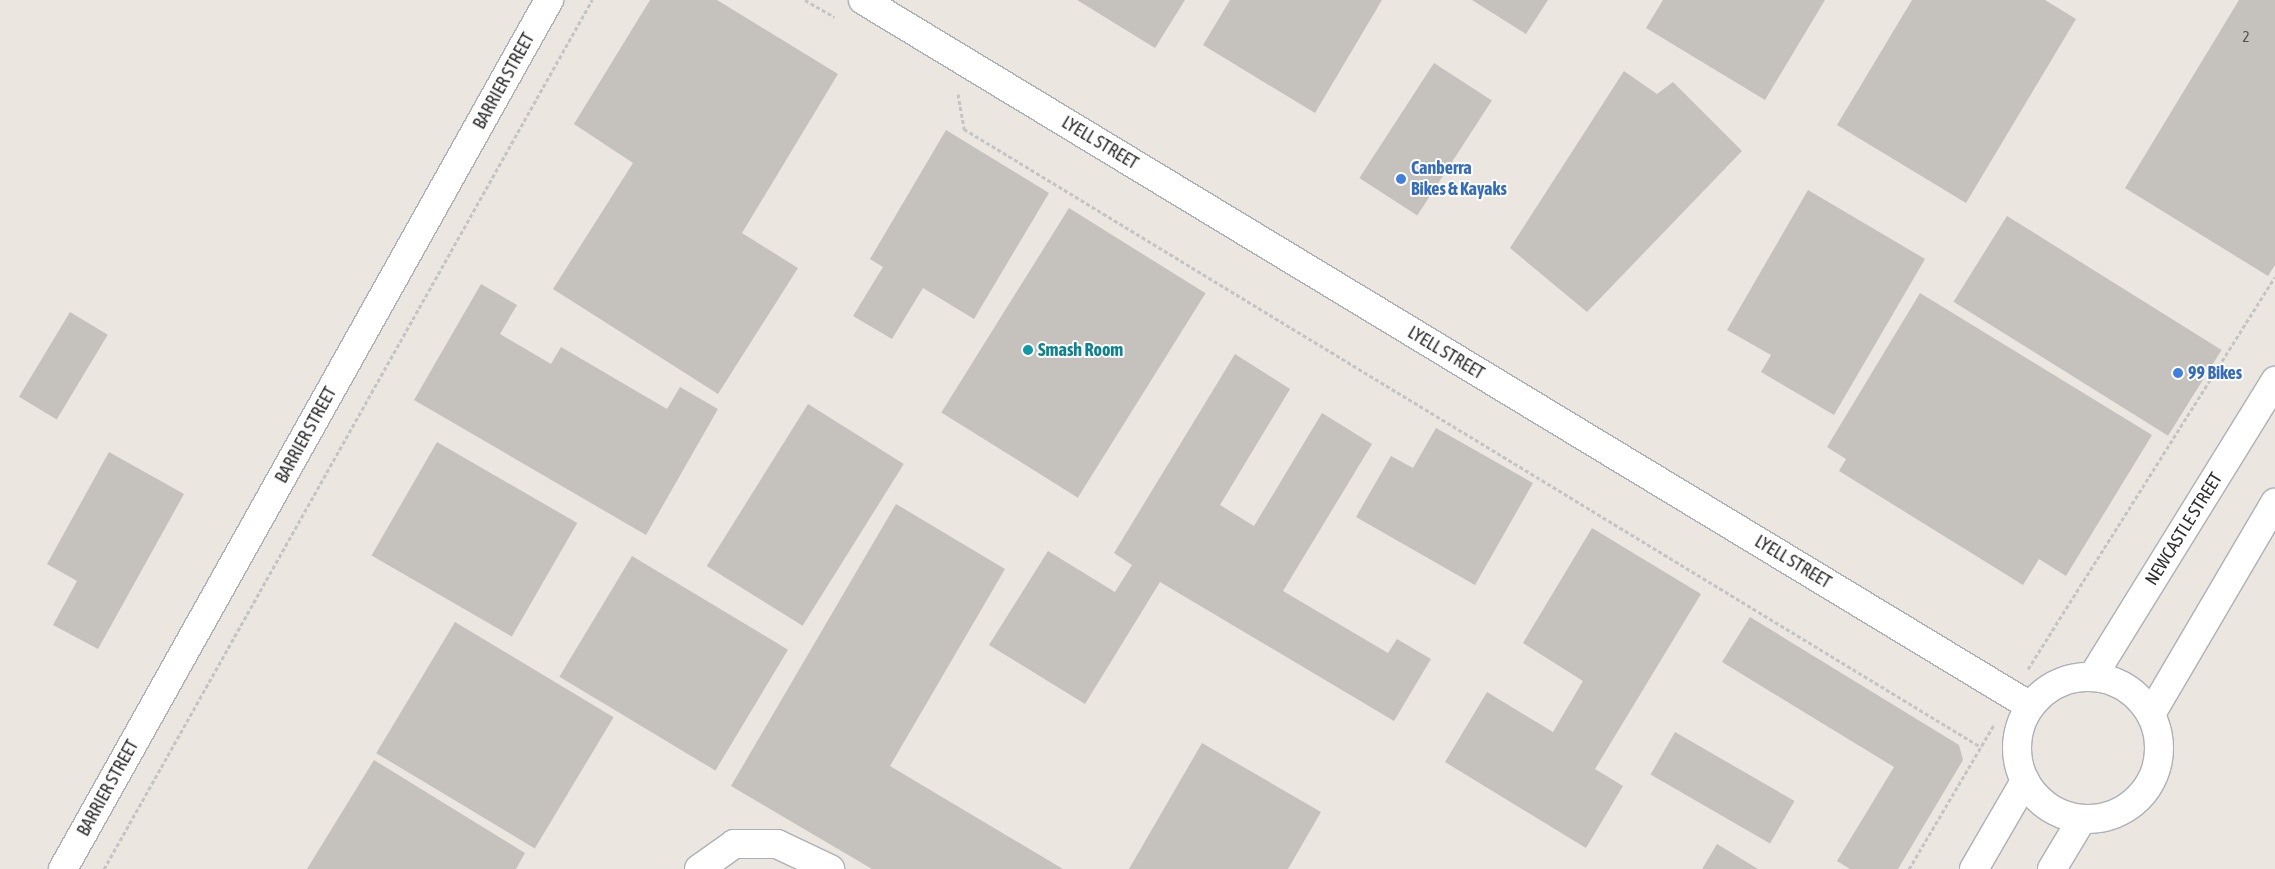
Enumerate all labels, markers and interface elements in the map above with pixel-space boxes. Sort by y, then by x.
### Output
house number: 2 [2242,28,2250,46]
street label: BARRIER STREET [469,29,539,133]
street label: LYELL STREET [1058,112,1142,174]
place label: Canberra Bikes & Kayaks [1411,158,1507,200]
marker: Canberra Bikes & Kayaks [1395,173,1407,185]
street label: LYELL STREET [1404,322,1488,384]
place label: Smash Room [1038,339,1123,361]
marker: Smash Room [1022,344,1034,356]
place label: 99 Bikes [2188,362,2242,384]
marker: 99 Bikes [2172,367,2184,379]
street label: BARRIER STREET [271,383,341,487]
street label: NEWCASTLE STREET [2141,469,2227,589]
street label: LYELL STREET [1751,531,1835,593]
street label: BARRIER STREET [73,736,143,840]

